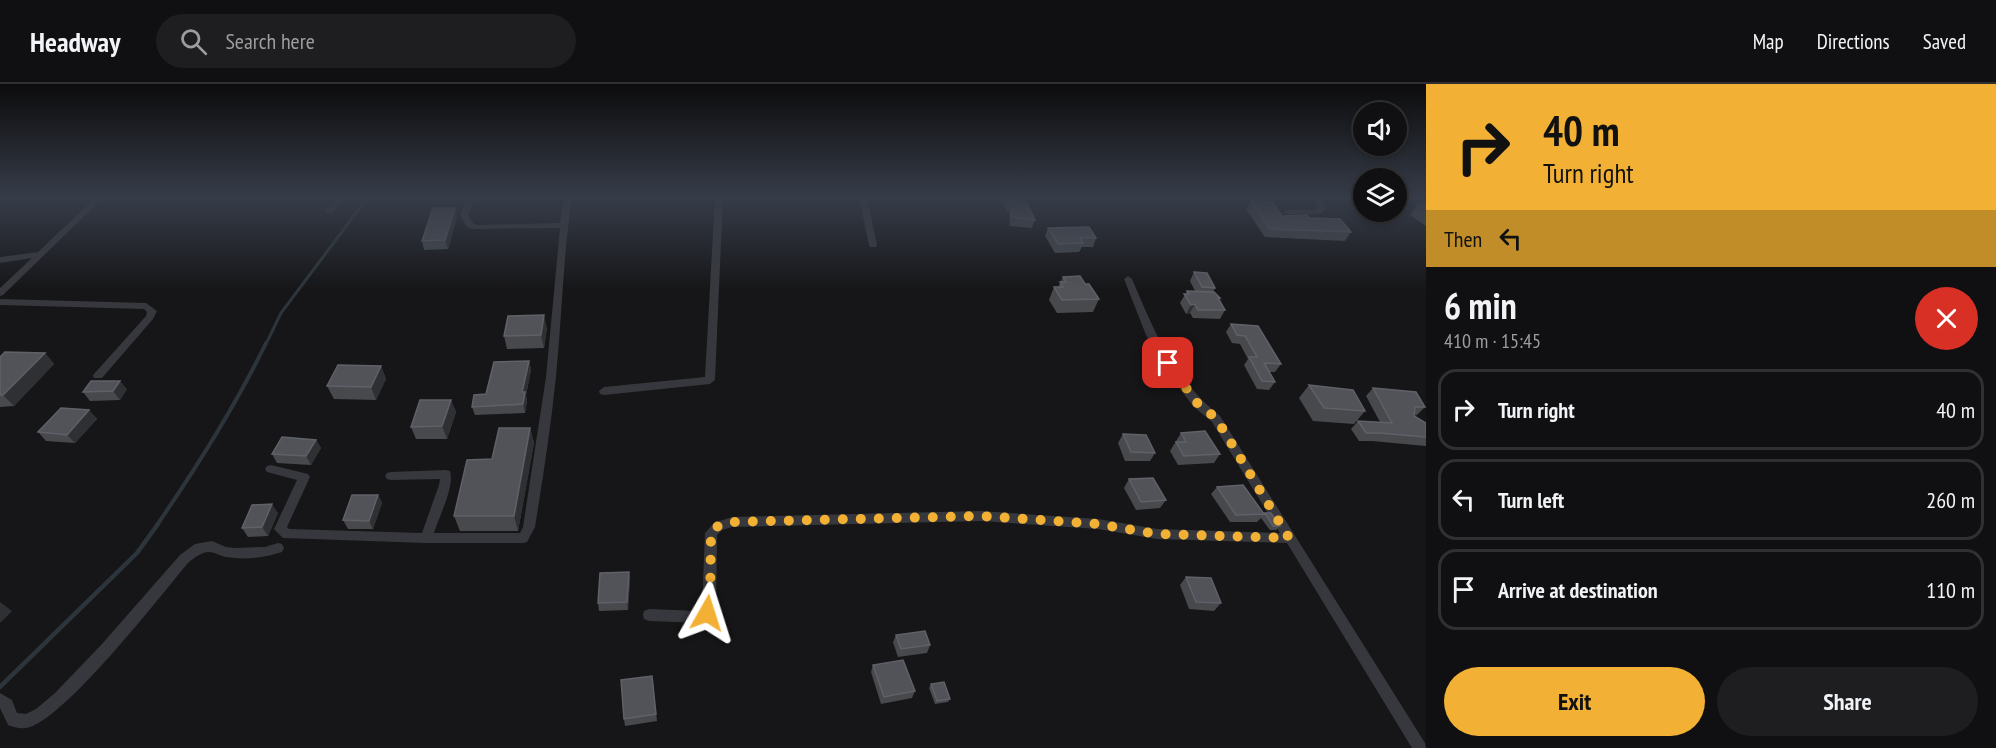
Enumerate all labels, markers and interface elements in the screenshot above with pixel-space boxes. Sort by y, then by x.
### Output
search box [156,14,576,68]
text: Headway [30,23,120,60]
icon: search [177,25,210,58]
text: Search here [225,27,315,55]
text: Map [1753,28,1784,55]
text: Directions [1817,28,1890,55]
text: Saved [1923,28,1966,55]
map controls [1353,102,1407,222]
button: sound [1353,102,1407,156]
text: 40 m [1543,103,1620,158]
icon: right [1444,108,1522,186]
text: Turn right [1543,156,1634,190]
button: layers [1353,168,1407,222]
icon: left [1494,222,1527,255]
text: Then [1444,225,1482,253]
text: 6 min [1444,282,1517,329]
button: close [1915,287,1978,350]
text: 410 m · 15:45 [1444,328,1541,354]
pin [1142,337,1193,388]
icon: arrive [1151,346,1184,379]
icon: right [1447,393,1480,426]
text: Turn right [1498,396,1575,424]
text: 40 m [1936,396,1975,424]
icon: left [1447,483,1480,516]
text: Turn left [1498,486,1564,514]
text: 260 m [1926,486,1975,514]
icon: arrive [1447,573,1480,606]
text: Arrive at destination [1498,576,1658,604]
text: 110 m [1926,576,1975,604]
position arrow [675,581,739,645]
button: Exit [1444,667,1705,736]
button: Share [1717,667,1978,736]

